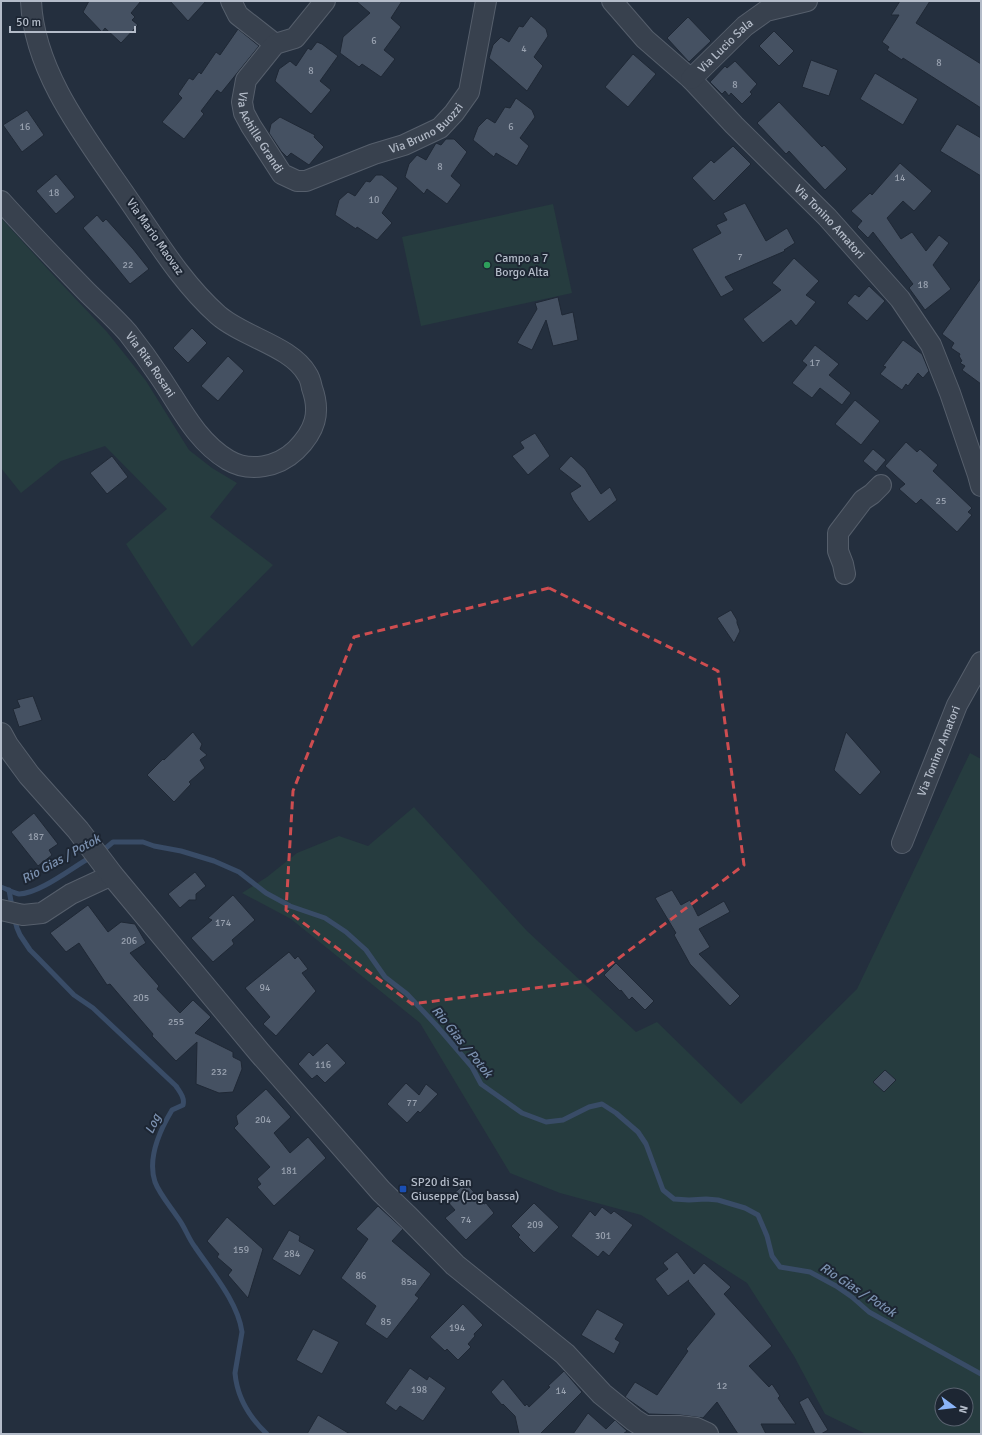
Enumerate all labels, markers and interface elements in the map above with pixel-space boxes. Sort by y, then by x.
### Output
scale bar [10,8,135,34]
text: 50 m [16,15,41,30]
street label: Via Lucio Sala [694,15,756,76]
house number: 6 [371,35,377,47]
house number: 4 [521,43,527,55]
house number: 8 [936,57,942,69]
house number: 8 [308,65,314,77]
house number: 8 [732,79,738,91]
street label: Via Achille Grandi [235,90,287,176]
street label: Via Bruno Buozzi [387,100,466,157]
house number: 16 [20,121,30,133]
house number: 6 [508,121,514,133]
house number: 8 [437,161,443,173]
house number: 14 [895,172,906,184]
street label: Via Tonino Amatori [791,181,868,262]
house number: 18 [49,187,59,199]
house number: 10 [369,194,379,206]
street label: Via Mario Maovaz [123,196,187,278]
place label: Campo a 7 Borgo Alta [495,251,549,280]
house number: 7 [737,251,743,263]
house number: 22 [123,259,133,271]
marker: Campo a 7 Borgo Alta [482,260,492,270]
house number: 18 [918,279,928,291]
street label: Via Rita Rosani [122,329,179,400]
house number: 17 [810,357,820,369]
house number: 25 [936,495,946,507]
street label: Via Tonino Amatori [914,703,963,799]
water label: Rio Gias / Potok [19,830,105,887]
house number: 187 [28,831,44,843]
house number: 174 [215,917,232,929]
house number: 206 [121,935,137,947]
house number: 94 [260,982,271,994]
house number: 205 [133,992,149,1004]
water label: Rio Gias / Potok [428,1003,497,1082]
house number: 255 [168,1016,184,1028]
house number: 116 [315,1059,331,1071]
house number: 232 [211,1066,227,1078]
house number: 77 [407,1097,417,1109]
water label: Log [142,1111,165,1136]
house number: 204 [255,1114,272,1126]
house number: 181 [281,1165,297,1177]
place label: SP20 di San Giuseppe (Log bassa) [411,1175,519,1204]
marker: SP20 di San Giuseppe (Log bassa) [398,1184,408,1194]
house number: 74 [461,1214,472,1226]
house number: 209 [527,1219,543,1231]
house number: 301 [595,1230,611,1242]
house number: 159 [233,1244,249,1256]
house number: 284 [284,1248,301,1260]
water label: Rio Gias / Potok [817,1259,900,1321]
house number: 86 [356,1270,366,1282]
house number: 85a [401,1276,417,1288]
house number: 85 [381,1316,391,1328]
house number: 194 [449,1322,466,1334]
house number: 12 [717,1380,727,1392]
house number: 198 [411,1384,427,1396]
house number: 14 [556,1385,567,1397]
north arrow [934,1387,974,1427]
text: N [956,1404,970,1415]

